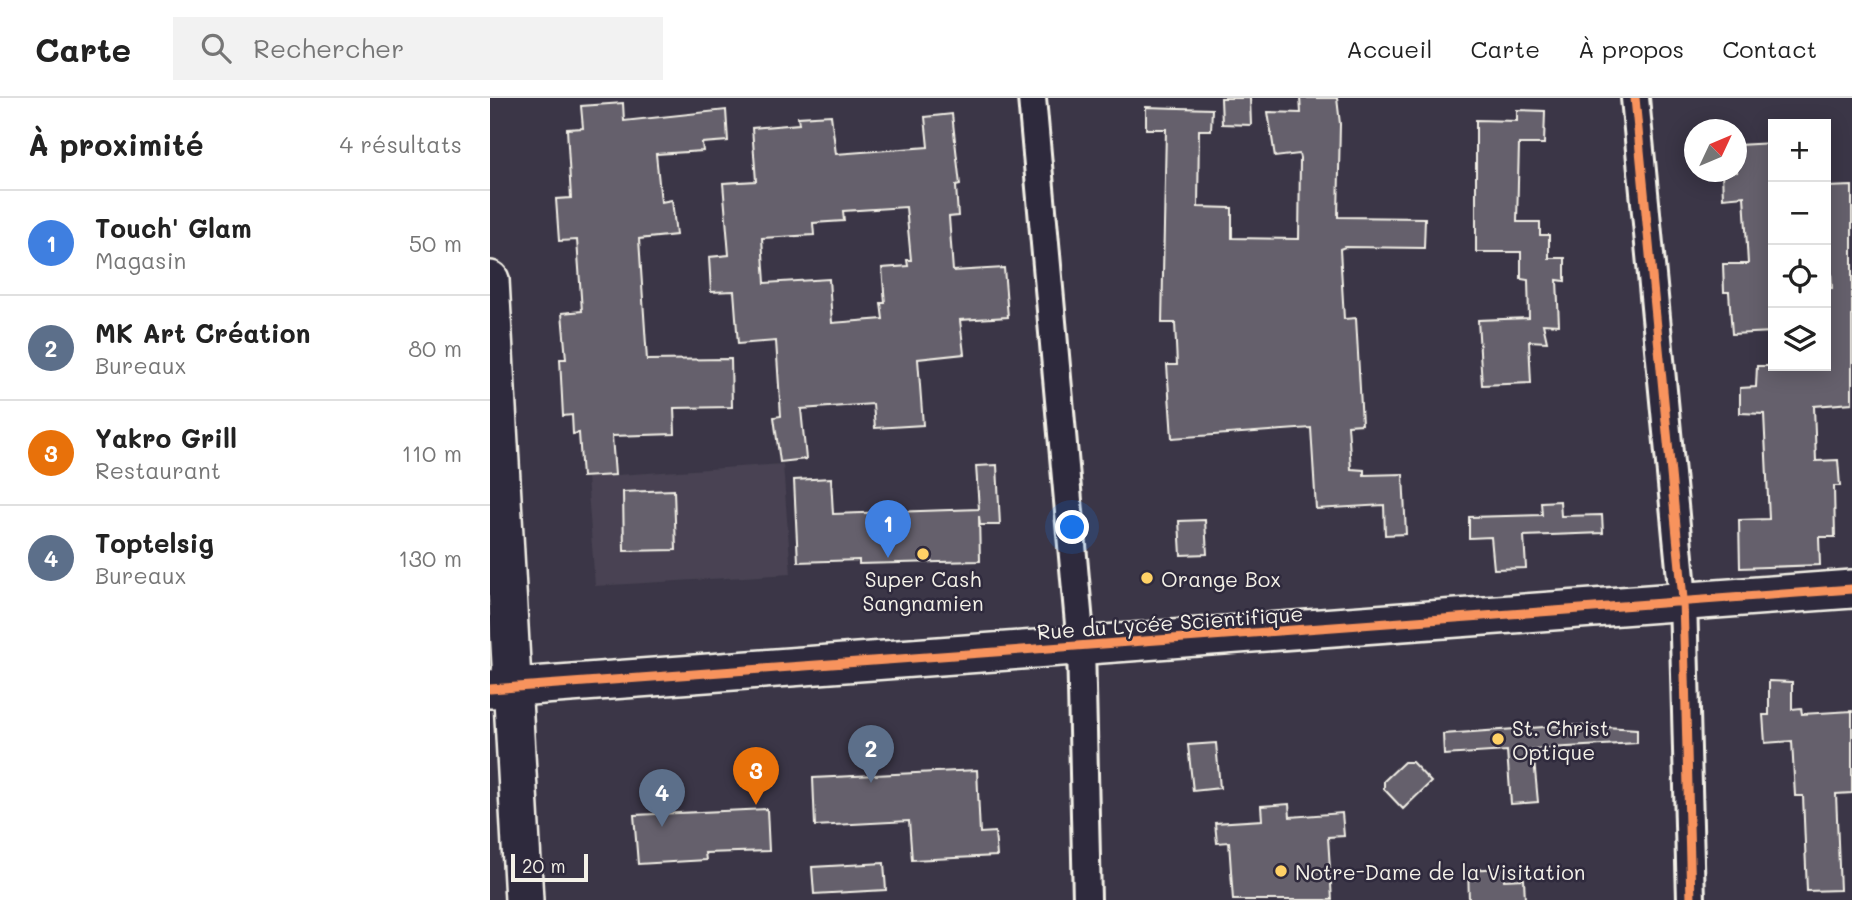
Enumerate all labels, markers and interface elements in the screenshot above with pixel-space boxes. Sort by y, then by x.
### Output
search box [173,17,663,80]
text: Carte [35,27,131,70]
icon: search [197,29,235,67]
text: Rechercher [253,31,404,65]
text: Accueil [1346,33,1432,64]
text: Carte [1470,33,1540,64]
text: À propos [1578,33,1684,64]
text: Contact [1722,33,1817,64]
north arrow [1684,119,1747,182]
map controls [1768,119,1831,371]
button: + [1768,119,1831,182]
text: À proximité [28,124,204,164]
text: 4 résultats [340,129,462,159]
button: − [1768,182,1831,245]
text: Touch' Glam [95,211,252,245]
text: 1 [46,228,56,258]
text: 50 m [409,228,462,258]
text: Magasin [95,245,186,275]
button: locate [1768,245,1831,308]
button: layers [1768,308,1831,371]
text: MK Art Création [95,316,310,350]
text: 2 [45,333,57,363]
text: 80 m [408,333,462,363]
text: Bureaux [95,350,186,380]
text: Yakro Grill [95,421,237,455]
text: 3 [44,438,58,468]
text: 110 m [402,438,462,468]
text: Restaurant [95,455,221,485]
pin: 1 [865,500,911,558]
your location [1055,510,1089,544]
text: Toptelsig [95,526,214,560]
text: 4 [44,543,58,573]
text: 130 m [398,543,462,573]
marker: Super Cash Sangnamien [915,546,931,562]
text: Bureaux [95,560,186,590]
place label: Super Cash Sangnamien [862,565,984,616]
place label: Orange Box [1161,565,1281,592]
marker: Orange Box [1139,570,1155,586]
street label: Rue du Lycée Scientifique [1036,599,1304,645]
place label: St. Christ Optique [1512,714,1609,765]
pin: 2 [848,725,894,783]
marker: St. Christ Optique [1490,731,1506,747]
pin: 3 [733,747,779,805]
pin: 4 [639,769,685,827]
scale bar [511,851,588,883]
text: 20 m [522,853,566,878]
place label: Notre-Dame de la Visitation [1295,858,1585,885]
marker: Notre-Dame de la Visitation [1273,863,1289,879]

